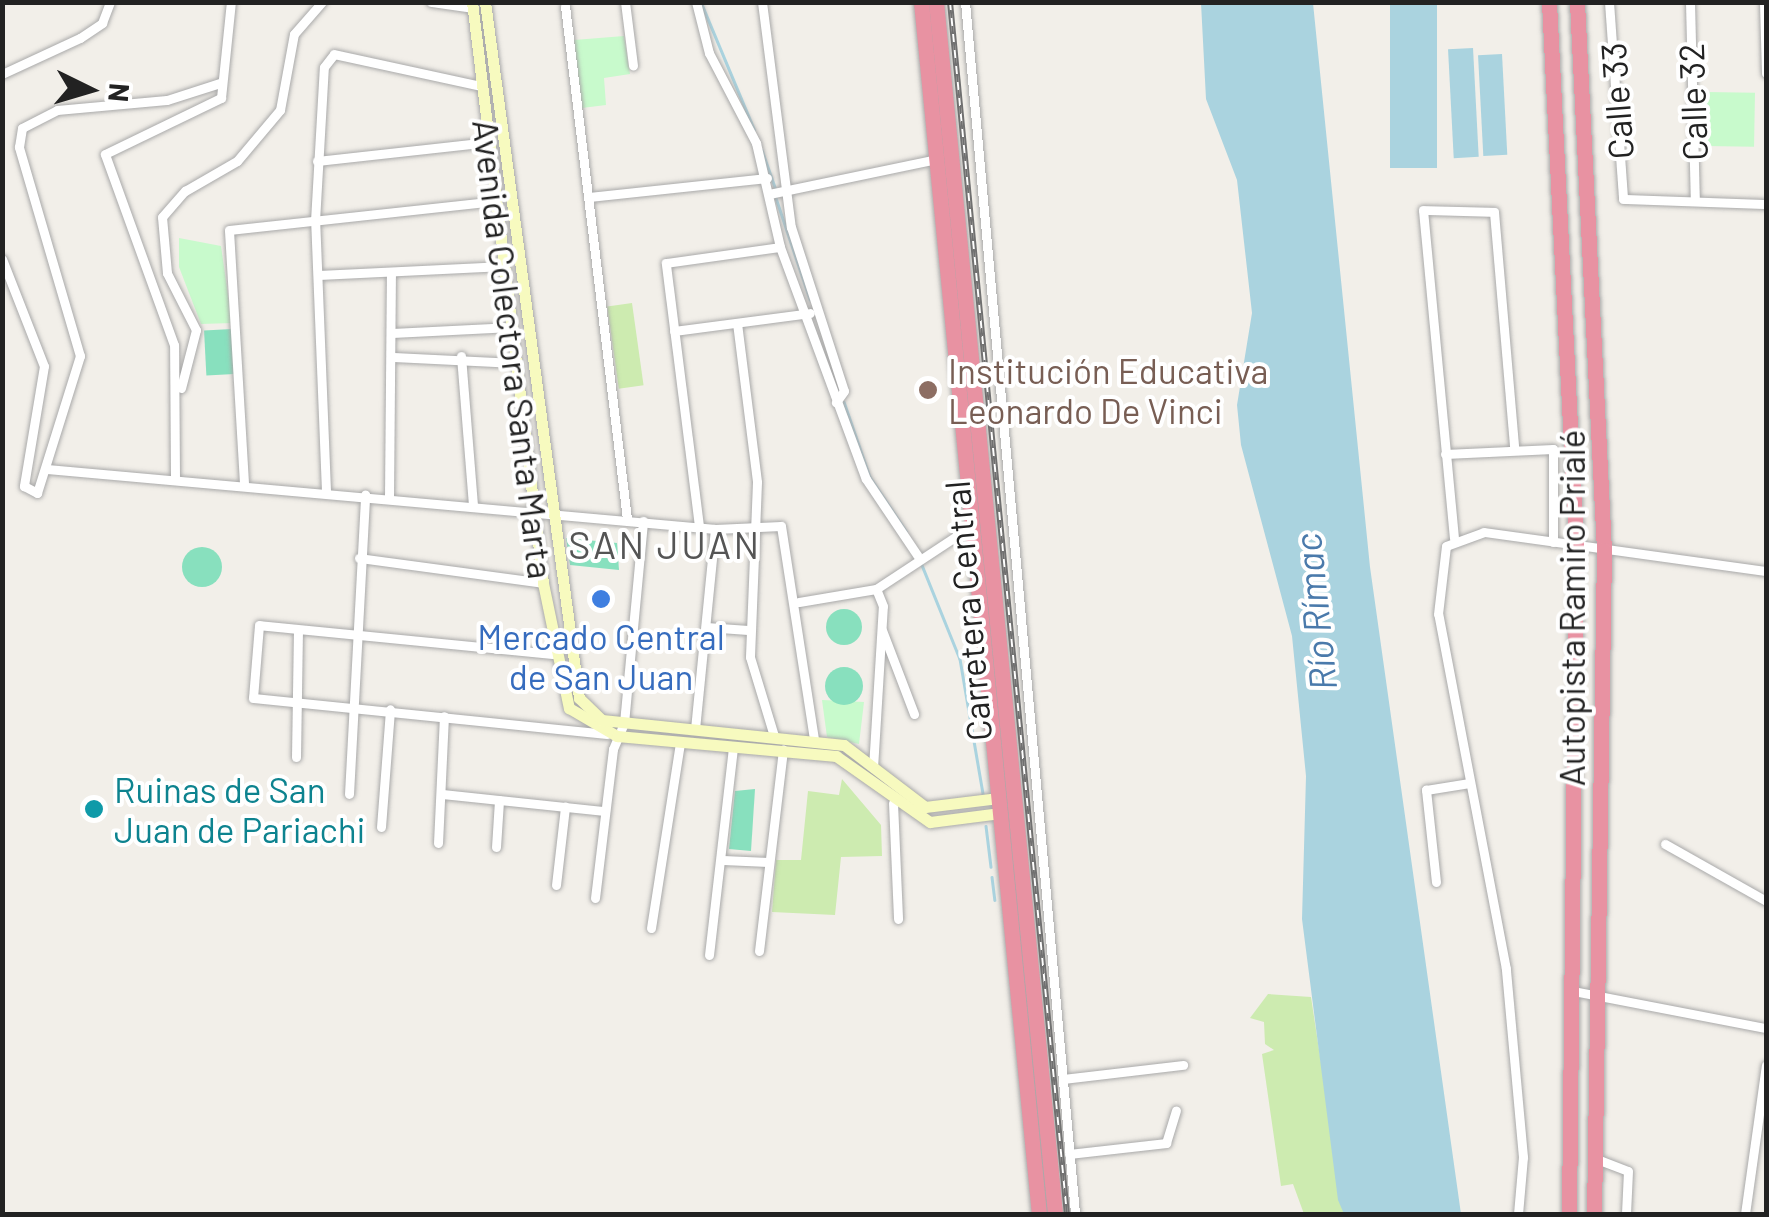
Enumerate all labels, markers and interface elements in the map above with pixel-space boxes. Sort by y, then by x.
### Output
north arrow [40,40,140,140]
street label: Calle 33 [1591,41,1641,161]
street label: Calle 32 [1669,43,1715,161]
text: N [102,82,138,103]
street label: Avenida Colectora Santa Marta [465,117,563,581]
place label: Institución Educativa Leonardo De Vinci [948,349,1268,431]
marker: Institución Educativa Leonardo De Vinci [917,379,939,401]
street label: Autopista Ramiro Prialé [1550,430,1592,786]
street label: Carretera Central [935,479,999,743]
district label: SAN JUAN [568,522,762,568]
water label: Río Rímac [1284,531,1346,693]
marker: Mercado Central de San Juan [590,588,612,610]
place label: Mercado Central de San Juan [477,615,725,697]
place label: Ruinas de San Juan de Pariachi [114,768,366,850]
marker: Ruinas de San Juan de Pariachi [83,798,105,820]

